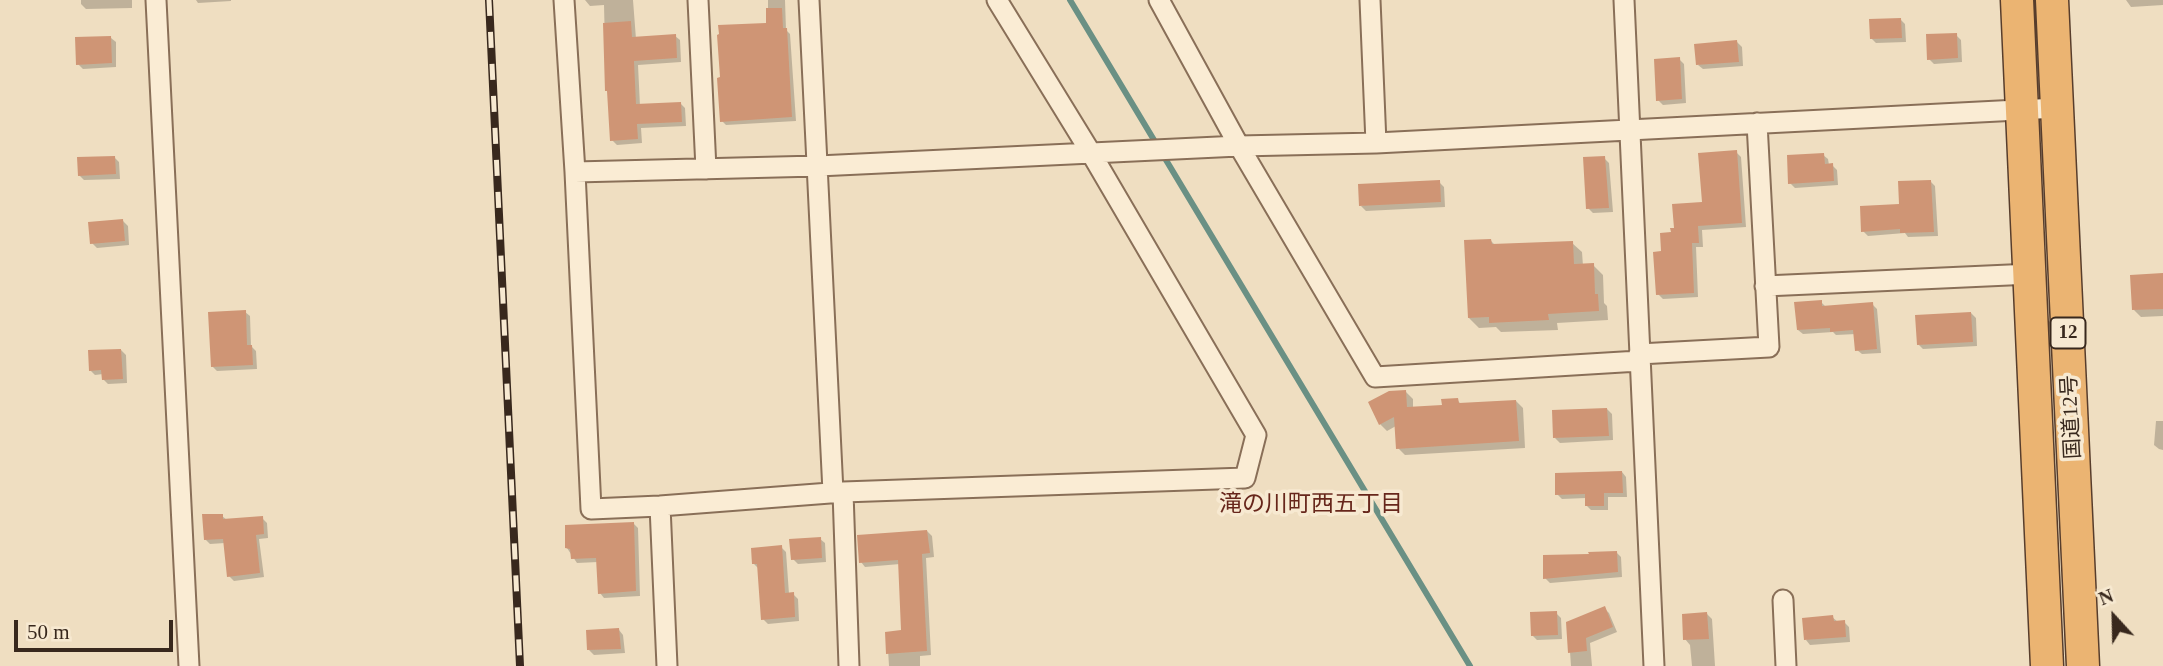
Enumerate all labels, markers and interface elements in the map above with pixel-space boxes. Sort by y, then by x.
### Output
road number: 12 [2050,318,2086,348]
street label: 国道12号 [2057,374,2087,460]
district label: 滝の川町西五丁目 [1219,491,1403,519]
north arrow [2079,582,2149,652]
text: N [2096,585,2116,609]
scale bar [18,606,177,650]
text: 50 m [27,620,70,644]

